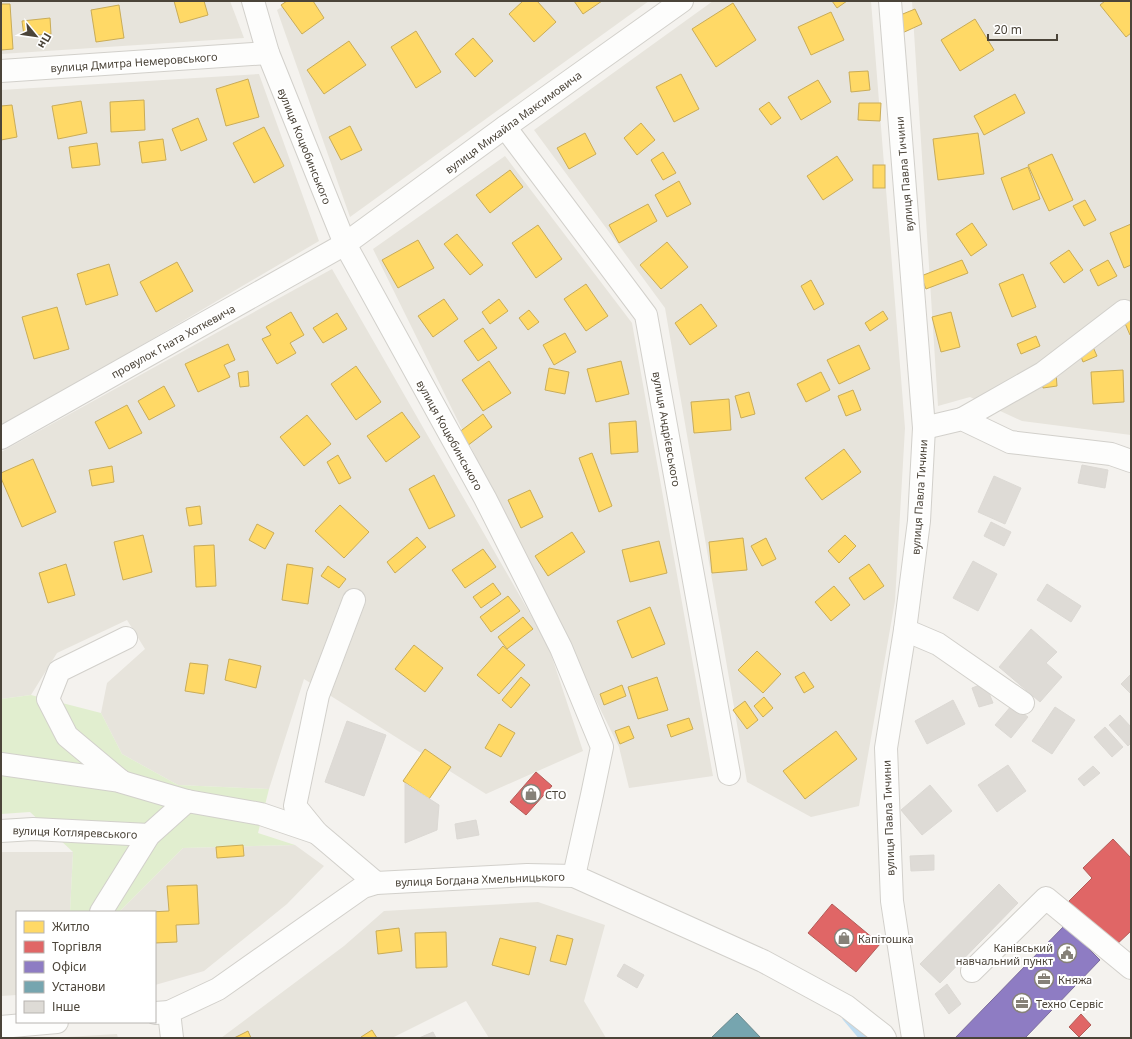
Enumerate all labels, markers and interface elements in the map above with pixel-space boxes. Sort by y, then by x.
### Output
north arrow [16,16,56,56]
scale bar [988,16,1057,42]
text: 20 m [994,21,1022,38]
text: Пн [35,31,56,52]
street label: вулиця Дмитра Немеровського [50,49,218,75]
street label: вулиця Михайла Максимовича [442,67,584,177]
street label: вулиця Коцюбинського [275,86,335,206]
street label: вулиця Павла Тичини [891,116,917,232]
street label: провулок Гната Хоткевича [108,301,238,381]
street label: вулиця Андрієвського [649,370,685,488]
street label: вулиця Коцюбинського [413,377,487,493]
street label: вулиця Павла Тичини [907,439,931,555]
street label: вулиця Павла Тичини [878,760,898,876]
shop icon: СТО [520,783,542,805]
place label: СТО [545,787,566,802]
street label: вулиця Котляревського [12,822,138,842]
street label: вулиця Богдана Хмельницького [395,869,565,889]
legend [16,911,156,1023]
text: Житло [52,918,90,935]
shop icon: Капітошка [833,927,855,949]
place label: Капітошка [858,931,914,946]
text: Торгівля [52,938,102,955]
place label: Канівський навчальний пункт [956,940,1053,968]
public building icon: Канівський навчальний пункт [1056,942,1078,964]
text: Офіси [52,958,86,975]
office icon: Княжа [1033,968,1055,990]
place label: Княжа [1058,972,1092,987]
text: Установи [52,978,106,995]
office icon: Техно Сервіс [1011,992,1033,1014]
place label: Техно Сервіс [1036,996,1104,1011]
text: Інше [52,998,81,1015]

